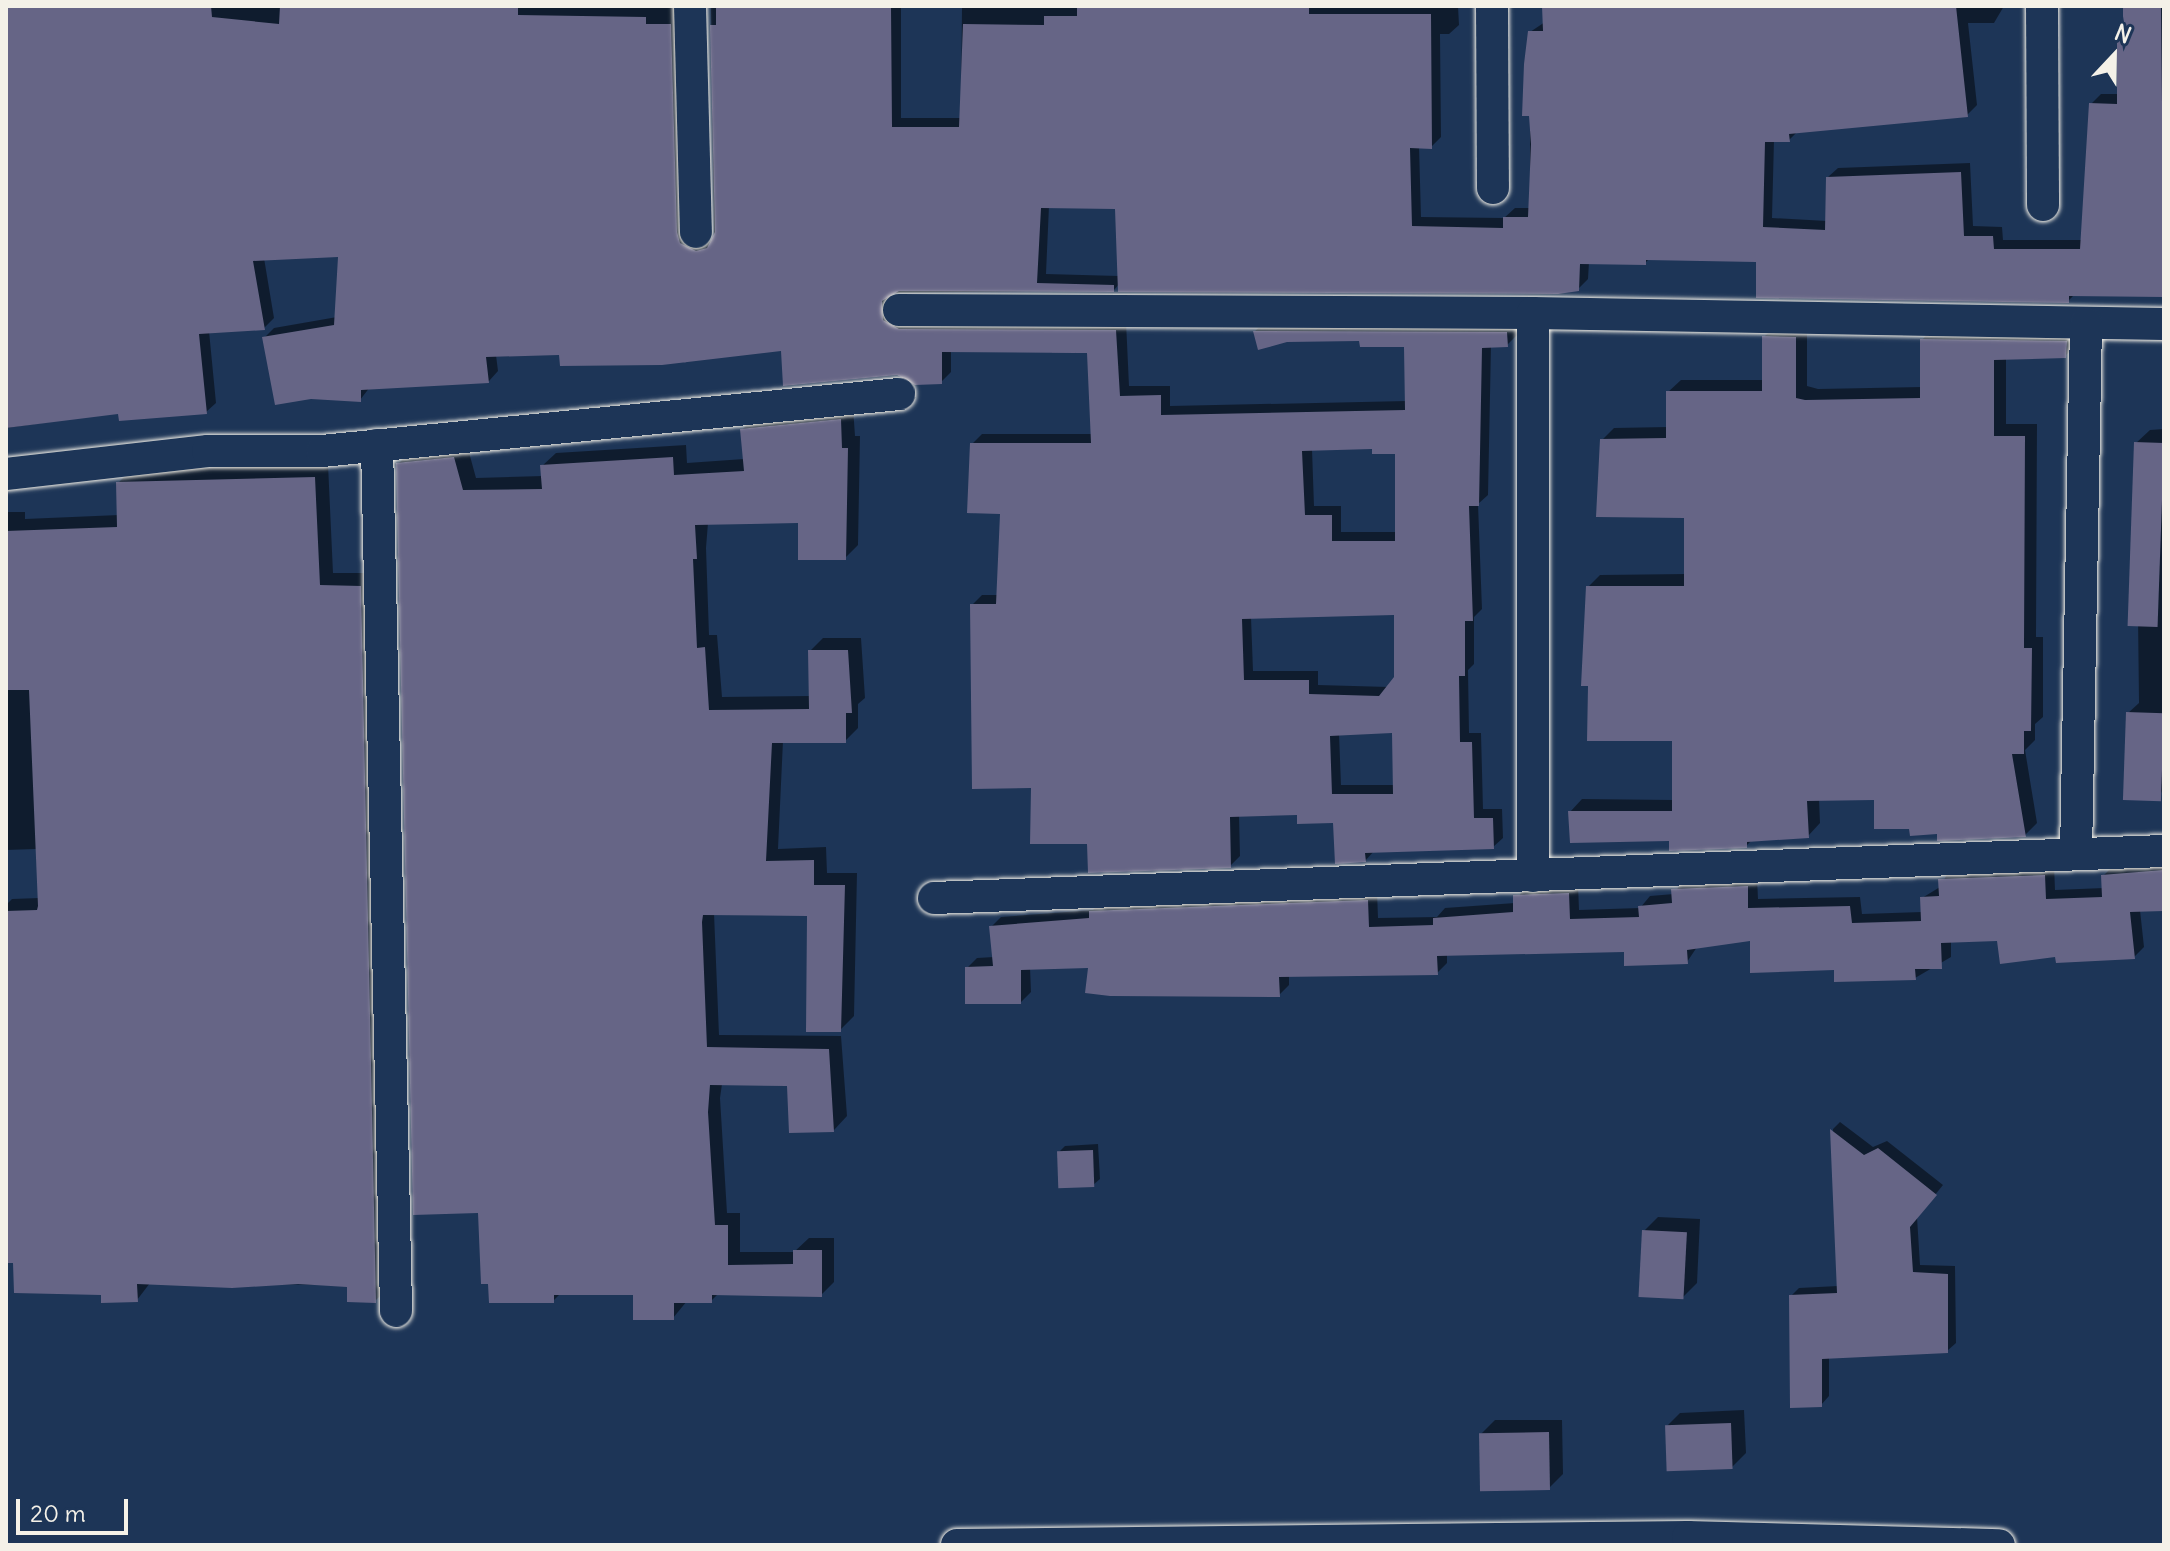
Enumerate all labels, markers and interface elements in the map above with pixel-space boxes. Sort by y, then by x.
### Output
north arrow [2074,16,2154,96]
text: N [2111,18,2135,50]
scale bar [20,1483,132,1533]
text: 20 m [30,1498,86,1528]

